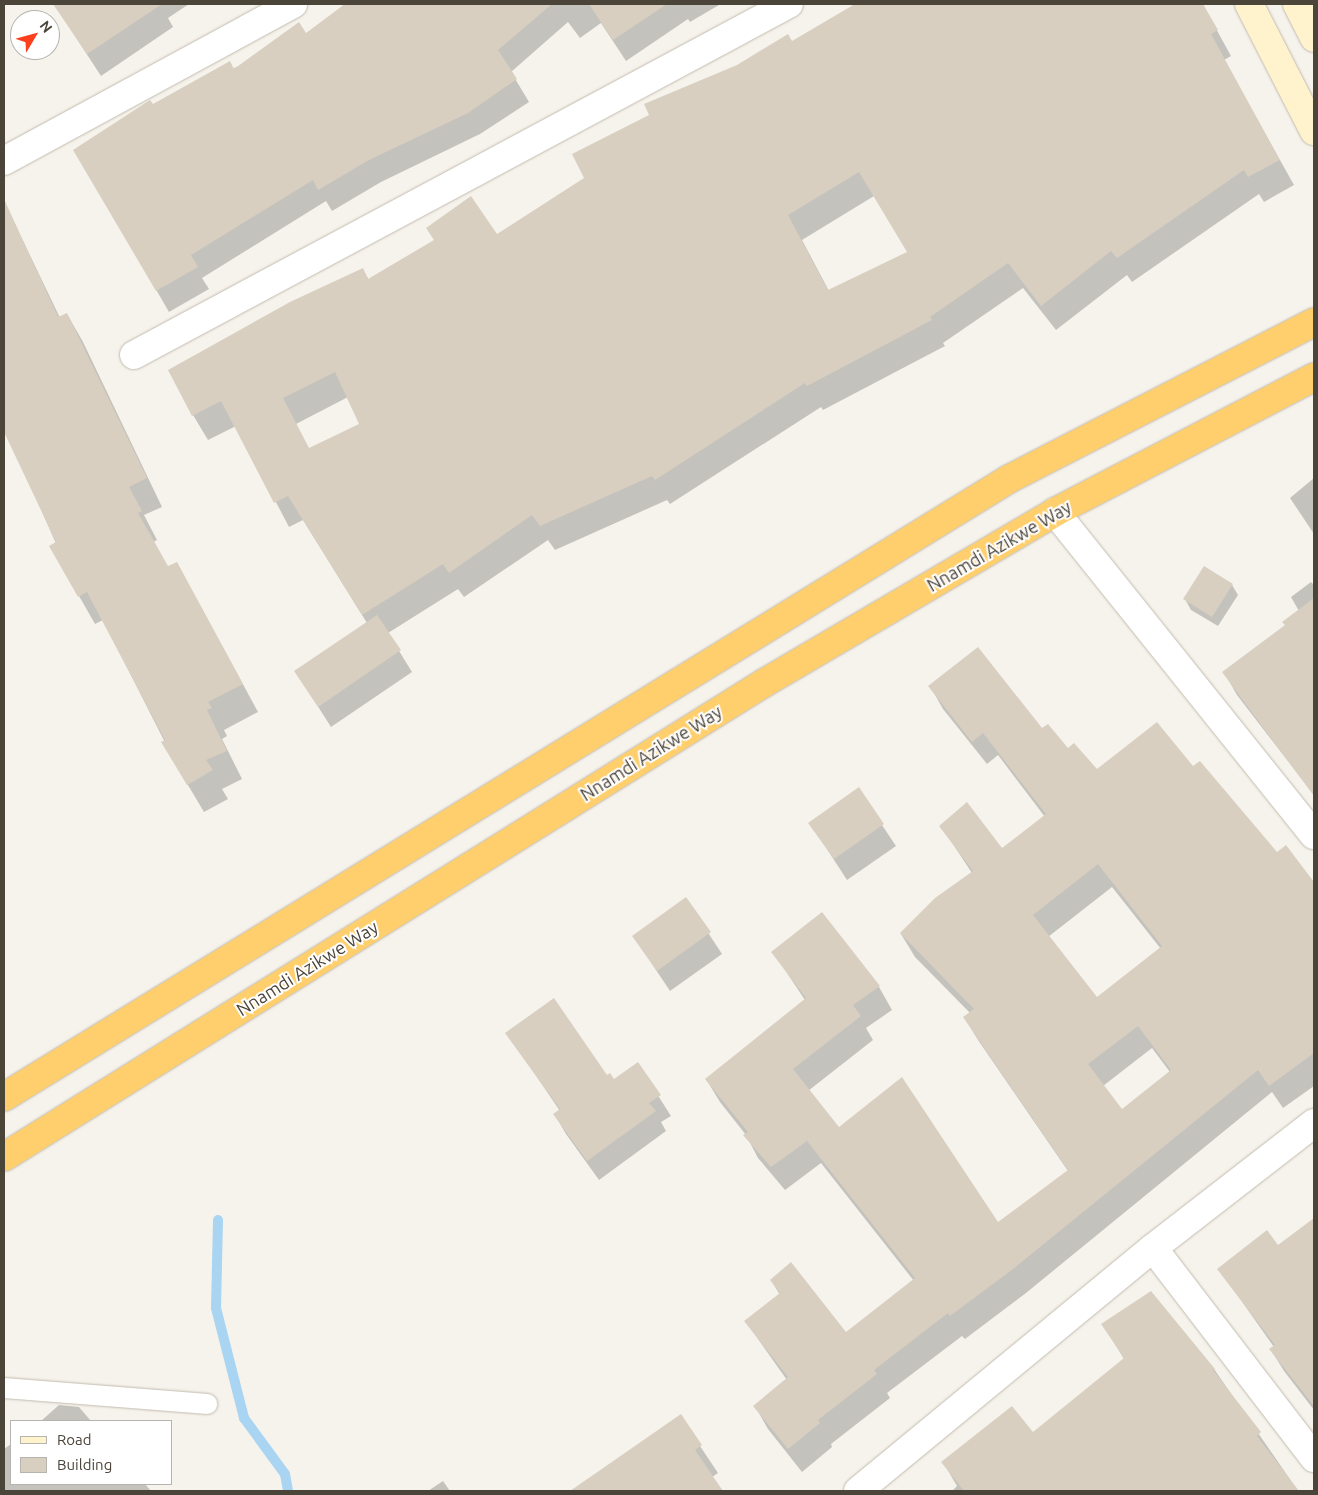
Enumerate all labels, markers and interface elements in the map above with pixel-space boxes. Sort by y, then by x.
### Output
north arrow [10,10,60,60]
text: N [37,18,56,36]
street label: Nnamdi Azikwe Way [923,496,1075,596]
street label: Nnamdi Azikwe Way [576,701,726,805]
street label: Nnamdi Azikwe Way [232,916,382,1020]
legend [10,1420,172,1485]
text: Road [57,1431,92,1448]
text: Building [57,1456,112,1473]

